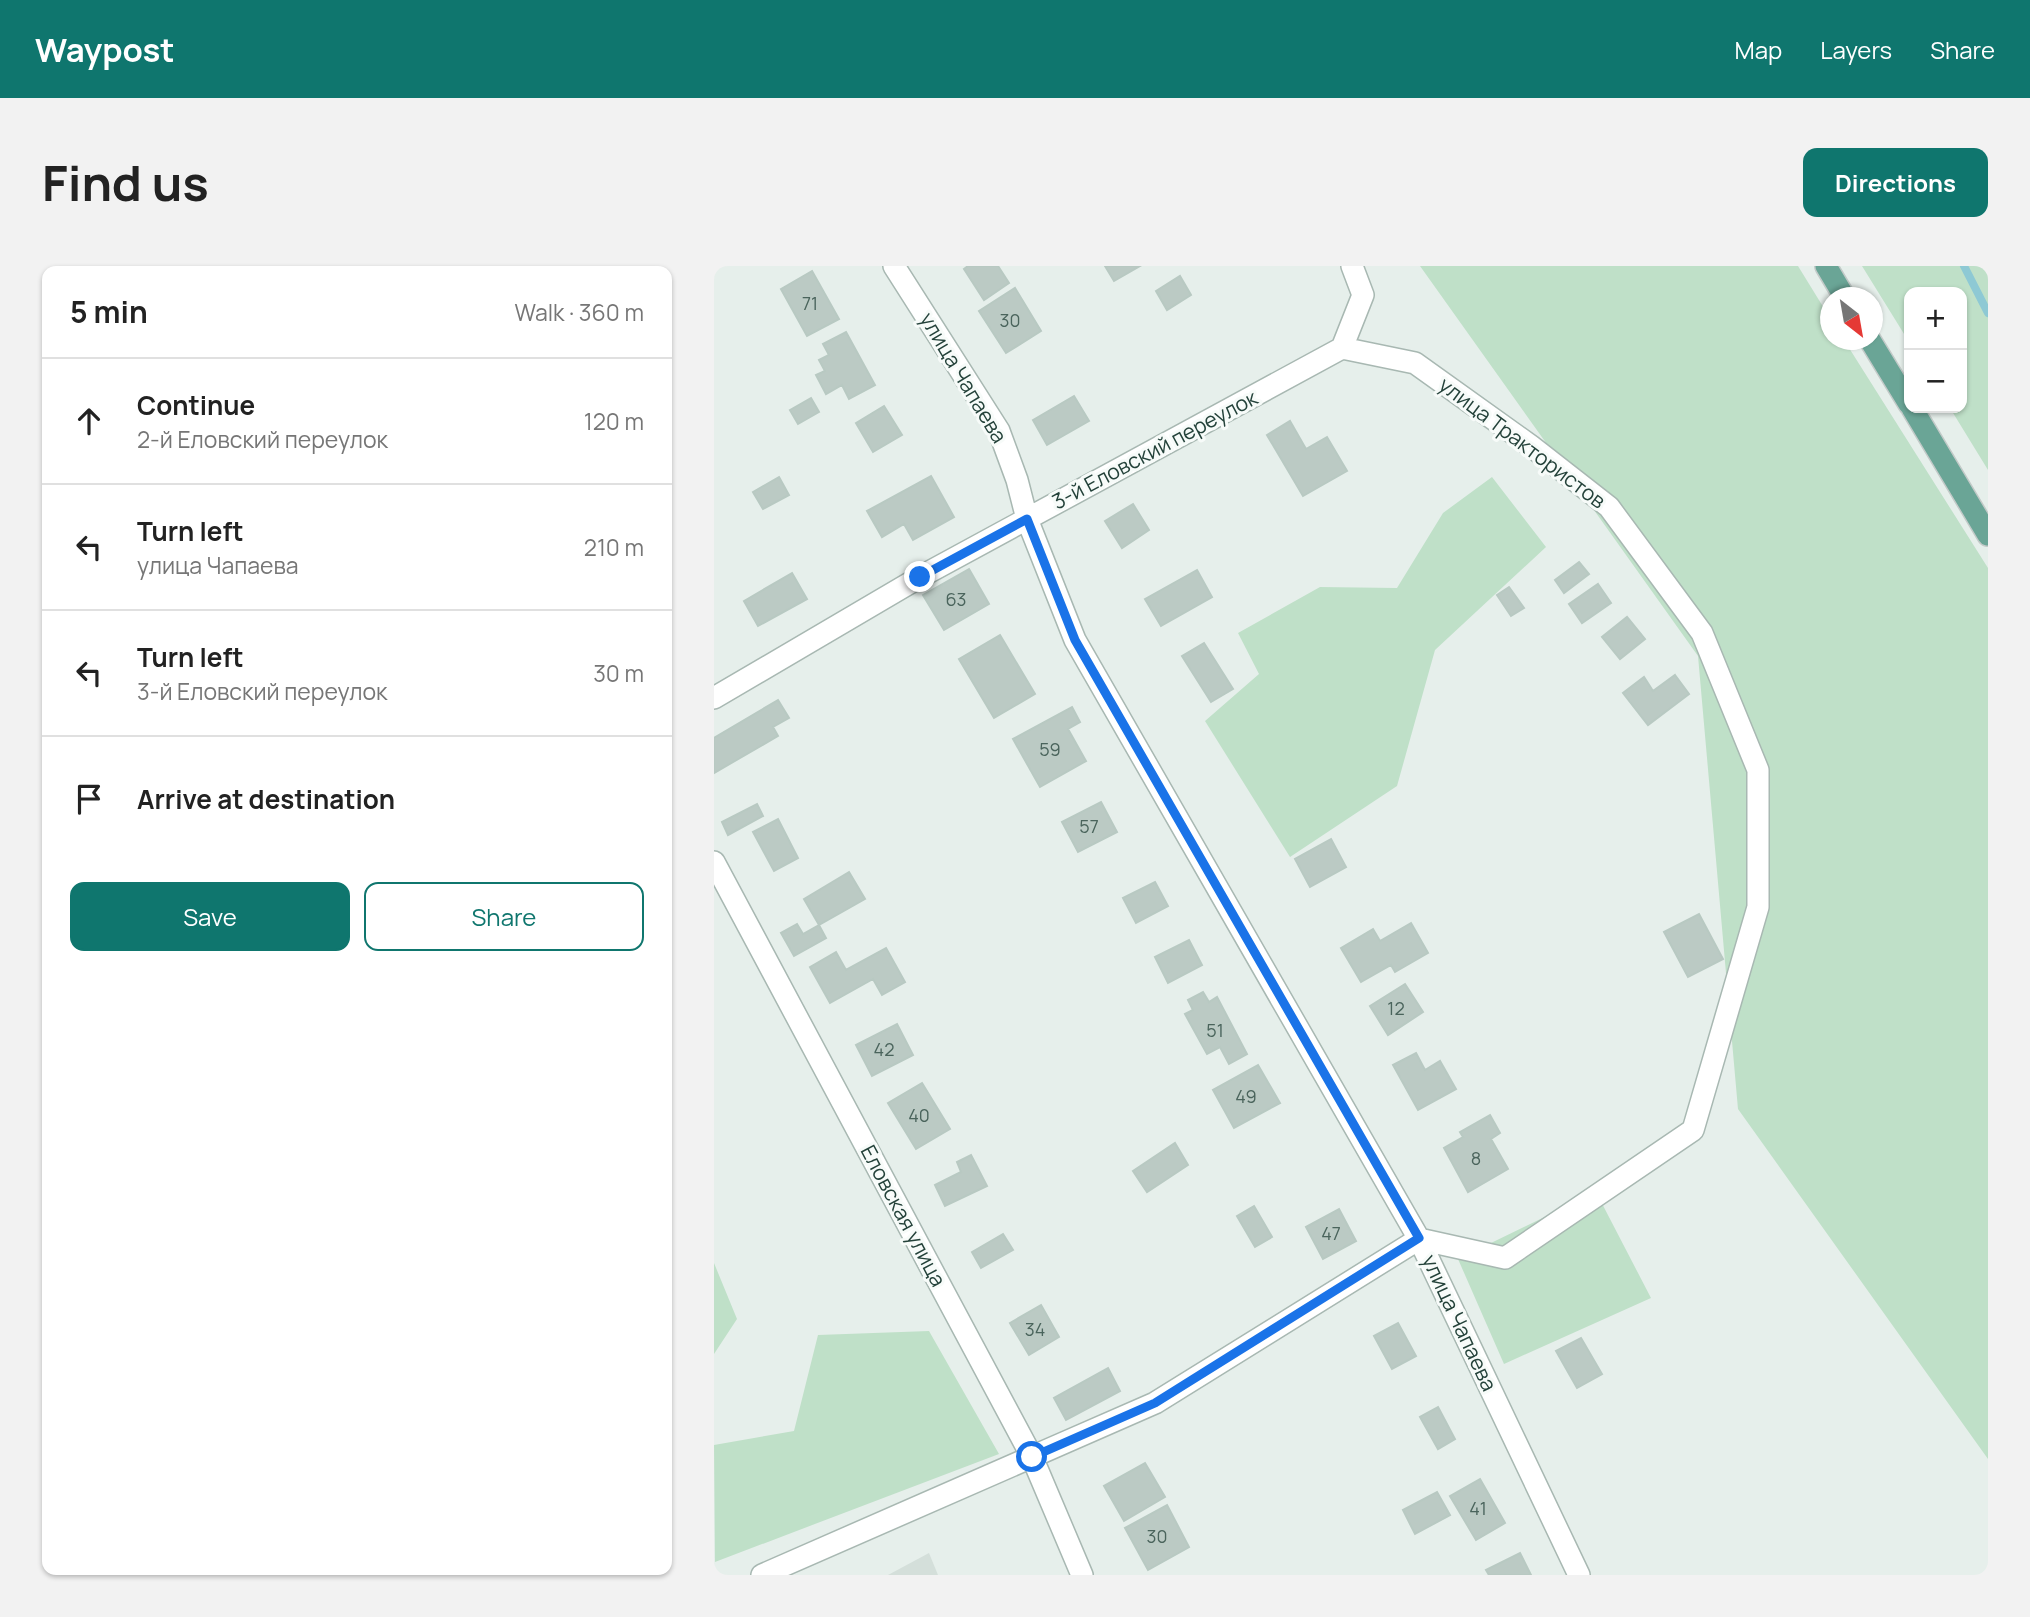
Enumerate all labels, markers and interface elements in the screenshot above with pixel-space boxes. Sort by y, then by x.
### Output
text: Waypost [35,27,175,72]
text: Map [1735,33,1782,66]
text: Layers [1820,33,1892,66]
text: Share [1930,33,1995,66]
button: Directions [1803,148,1988,217]
text: Find us [42,149,209,216]
north arrow [1820,287,1883,350]
map controls [1904,287,1967,413]
button: + [1904,287,1967,350]
text: 5 min [70,291,148,332]
house number: 71 [802,291,818,315]
text: Walk · 360 m [514,296,644,328]
street label: улица Чапаева [914,307,1014,448]
house number: 30 [1000,308,1020,332]
button: − [1904,350,1967,413]
street label: улица Трактористов [1433,370,1612,514]
street label: 3-й Еловский переулок [1047,383,1263,515]
text: Continue [137,387,255,423]
icon: ahead [70,402,108,440]
text: 120 m [584,405,644,437]
text: 2-й Еловский переулок [137,423,388,455]
text: Turn left [137,513,244,549]
icon: left [70,528,108,566]
text: 210 m [584,531,644,563]
text: улица Чапаева [137,549,299,581]
route end [904,561,935,592]
house number: 63 [945,587,967,611]
text: Turn left [137,639,244,675]
icon: left [70,654,108,692]
text: 30 m [593,657,644,689]
text: 3-й Еловский переулок [137,675,388,707]
house number: 59 [1039,737,1061,761]
icon: arrive [70,780,108,818]
text: Arrive at destination [137,781,395,817]
house number: 57 [1079,814,1099,838]
button: Save [70,882,350,951]
button: Share [364,882,644,951]
house number: 12 [1387,996,1405,1020]
house number: 51 [1206,1018,1224,1042]
house number: 42 [874,1037,894,1061]
house number: 49 [1235,1084,1257,1108]
house number: 40 [908,1103,930,1127]
street label: Еловская улица [855,1140,953,1291]
house number: 8 [1471,1146,1481,1170]
house number: 47 [1321,1221,1341,1245]
street label: улица Чапаева [1416,1250,1504,1395]
house number: 34 [1025,1317,1045,1341]
route start [1016,1441,1047,1472]
house number: 41 [1469,1496,1487,1520]
house number: 30 [1147,1524,1167,1548]

